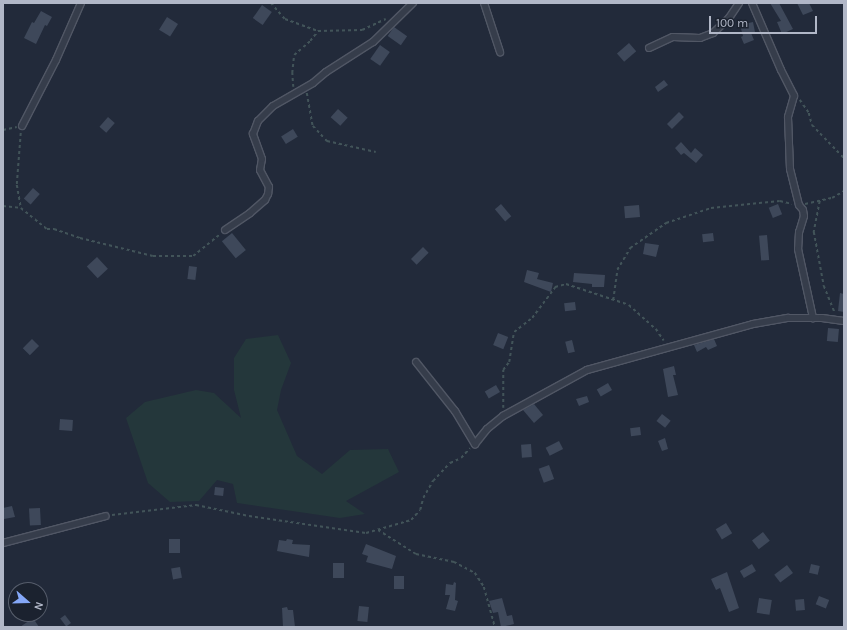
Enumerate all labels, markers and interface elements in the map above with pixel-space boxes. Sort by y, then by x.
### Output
scale bar [711,8,819,34]
text: 100 m [716,16,748,30]
north arrow [8,582,48,622]
text: N [31,600,46,612]

